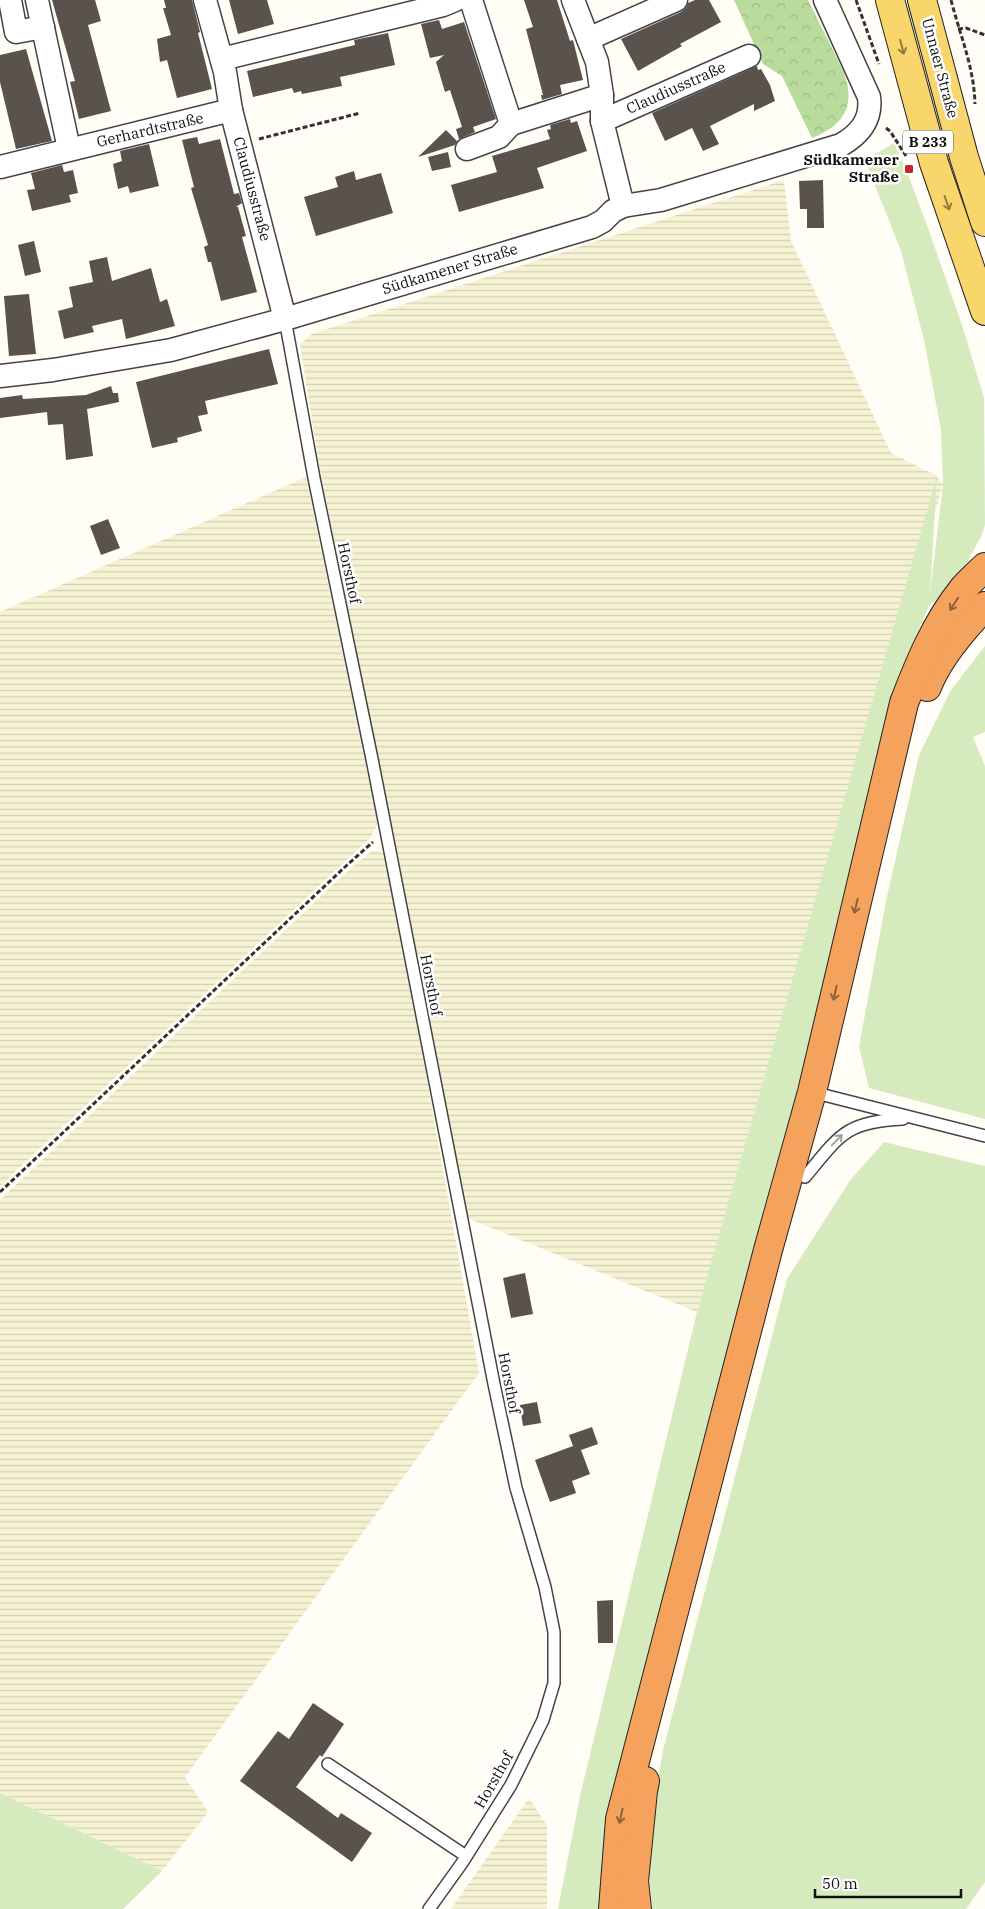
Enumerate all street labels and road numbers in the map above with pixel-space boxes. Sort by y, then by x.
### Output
street label: Unnaer Straße [918,16,963,120]
street label: Claudiusstraße [623,57,729,118]
street label: Gerhardtstraße [95,108,205,151]
road number: B 233 [903,130,953,154]
street label: Claudiusstraße [229,135,276,243]
street label: Südkamener Straße [380,239,520,298]
street label: Horsthof [334,540,365,606]
street label: Horsthof [416,953,447,1018]
street label: Horsthof [494,1351,525,1416]
street label: Horsthof [470,1747,518,1811]

